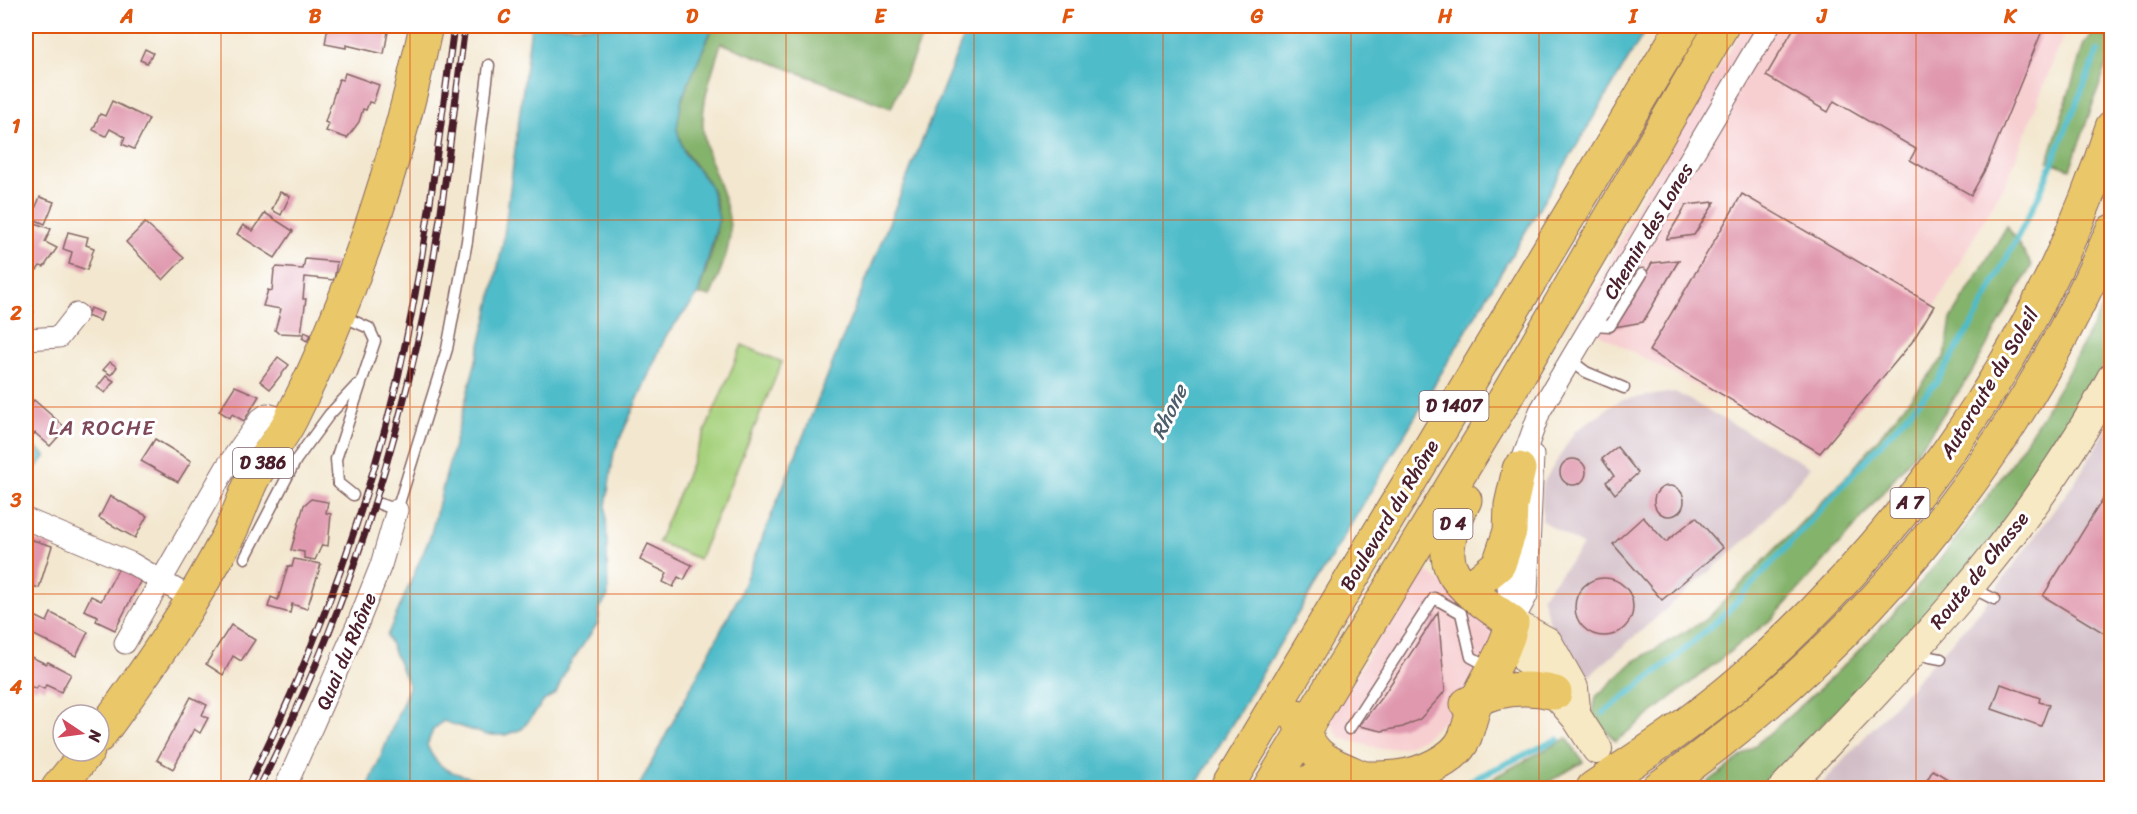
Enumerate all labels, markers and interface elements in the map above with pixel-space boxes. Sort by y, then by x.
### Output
text: A [119,0,134,34]
text: B [309,0,322,34]
text: C [497,0,511,34]
text: D [686,0,699,34]
text: E [874,0,887,34]
text: F [1062,0,1075,34]
text: G [1250,0,1264,34]
text: H [1437,0,1453,34]
text: I [1628,0,1639,34]
text: J [1816,0,1828,34]
text: K [2003,0,2018,34]
text: 1 [12,109,21,144]
street label: Chemin des Lones [1594,155,1704,306]
text: 2 [9,296,22,331]
street label: Autoroute du Soleil [1930,300,2049,467]
water label: Rhone [1140,376,1199,446]
road number: D 1407 [1420,391,1488,421]
district label: LA ROCHE [49,409,155,447]
street label: Boulevard du Rhône [1330,432,1449,598]
road number: D 386 [233,448,293,478]
text: 3 [10,483,22,518]
road number: A 7 [1890,488,1930,518]
street label: Route de Chasse [1921,503,2038,637]
road number: D 4 [1434,509,1472,539]
street label: Quai du Rhône [306,587,387,715]
text: 4 [9,670,23,705]
north arrow [51,703,111,763]
text: N [80,727,111,746]

